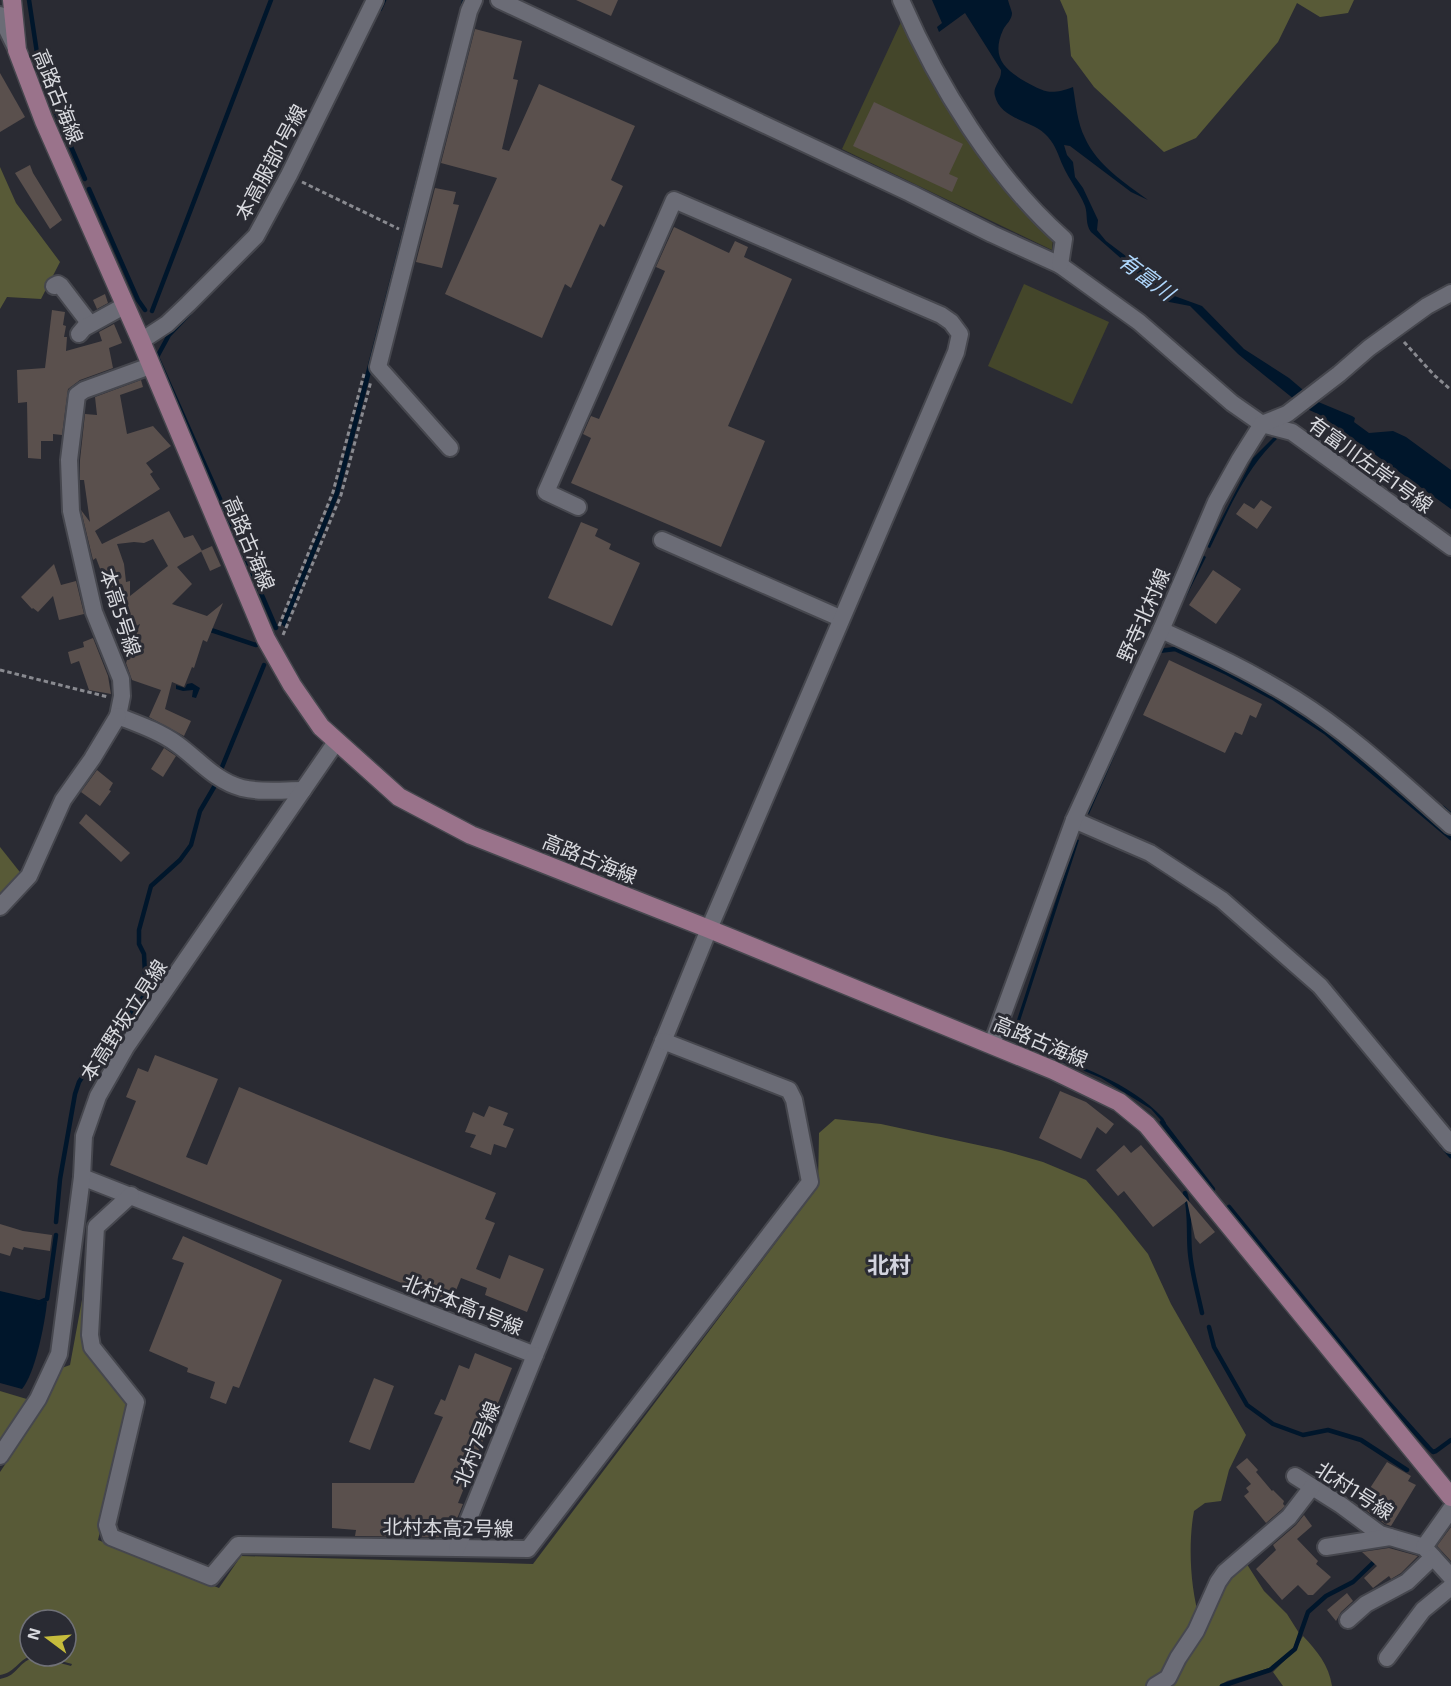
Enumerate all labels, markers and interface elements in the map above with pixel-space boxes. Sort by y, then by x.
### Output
street label: 高路古海線 [29,45,89,147]
street label: 本高服部1号線 [229,100,311,224]
water label: 有富川 [1114,247,1181,306]
street label: 有富川左岸1号線 [1304,411,1438,517]
street label: 高路古海線 [219,492,281,594]
street label: 野寺北村線 [1112,564,1174,666]
street label: 本高5号線 [96,565,146,659]
street label: 高路古海線 [539,828,641,888]
street label: 本高野坂立見線 [75,955,171,1085]
street label: 高路古海線 [990,1010,1092,1072]
district label: 北村 [867,1251,911,1277]
street label: 北村本高1号線 [399,1269,527,1339]
street label: 北村7号線 [448,1398,504,1490]
street label: 北村1号線 [1312,1456,1398,1524]
street label: 北村本高2号線 [382,1514,514,1540]
north arrow [18,1608,78,1668]
text: N [22,1626,44,1642]

